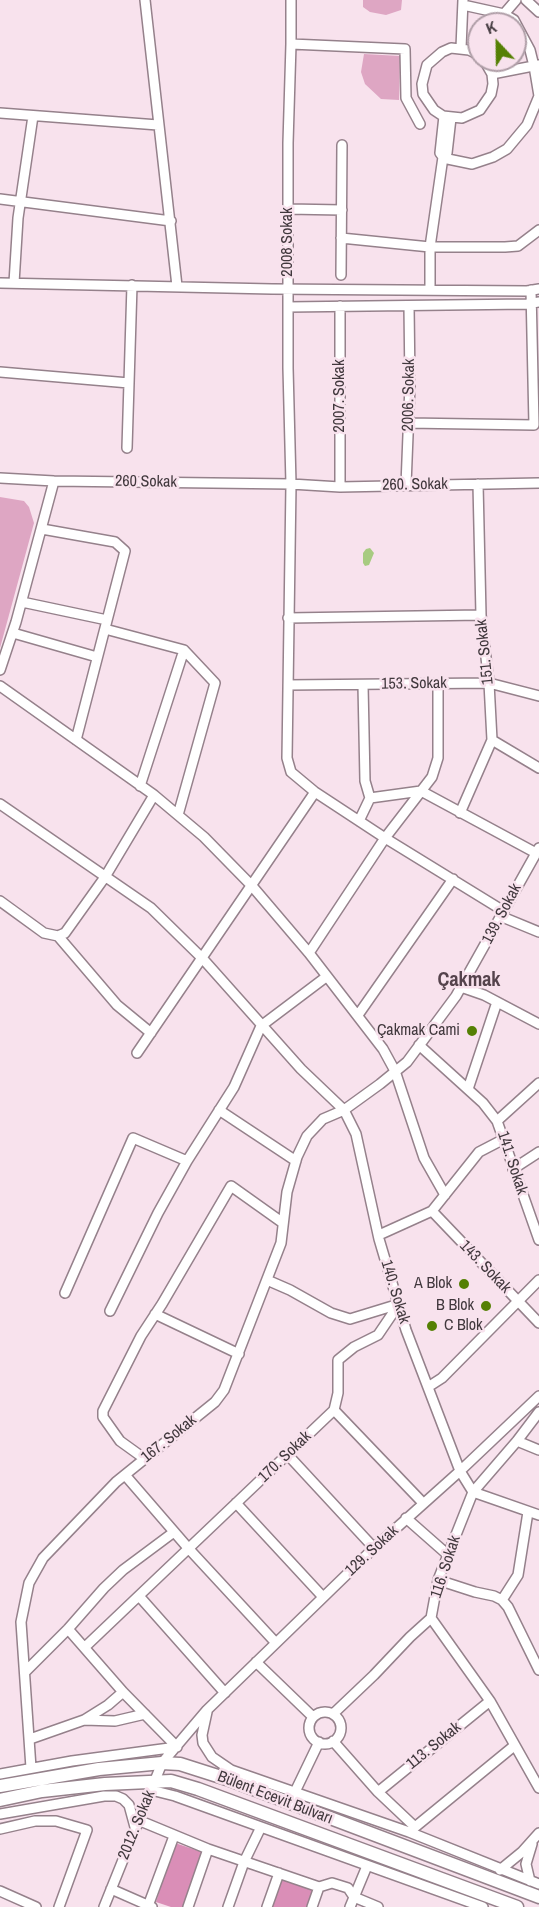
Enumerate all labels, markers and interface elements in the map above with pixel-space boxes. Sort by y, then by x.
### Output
north arrow [467,12,527,72]
text: K [482,15,500,39]
street label: 2008 Sokak [278,207,298,277]
street label: 2006. Sokak [399,358,419,432]
street label: 2007. Sokak [330,360,350,432]
street label: 260 Sokak [115,472,177,492]
street label: 260. Sokak [382,475,448,495]
street label: 151. Sokak [472,618,498,686]
street label: 153. Sokak [381,674,447,694]
street label: 139. Sokak [478,881,526,947]
district label: Çakmak [438,969,500,993]
place label: Çakmak Cami [377,1021,460,1041]
marker: Çakmak Cami [465,1024,479,1038]
street label: 141. Sokak [493,1129,531,1197]
street label: 143. Sokak [455,1237,515,1297]
street label: 140. Sokak [376,1258,414,1326]
place label: A Blok [414,1274,452,1294]
marker: A Blok [457,1277,471,1291]
place label: B Blok [436,1296,474,1316]
marker: B Blok [479,1299,493,1313]
place label: C Blok [444,1316,483,1336]
marker: C Blok [425,1319,439,1333]
street label: 167. Sokak [137,1411,201,1467]
street label: 170. Sokak [255,1427,315,1487]
street label: 129. Sokak [341,1522,403,1580]
street label: 116. Sokak [427,1533,465,1601]
street label: 113. Sokak [403,1718,465,1774]
street label: Bülent Ecevit Bulvarı [215,1767,335,1829]
street label: 2012. Sokak [114,1788,160,1862]

